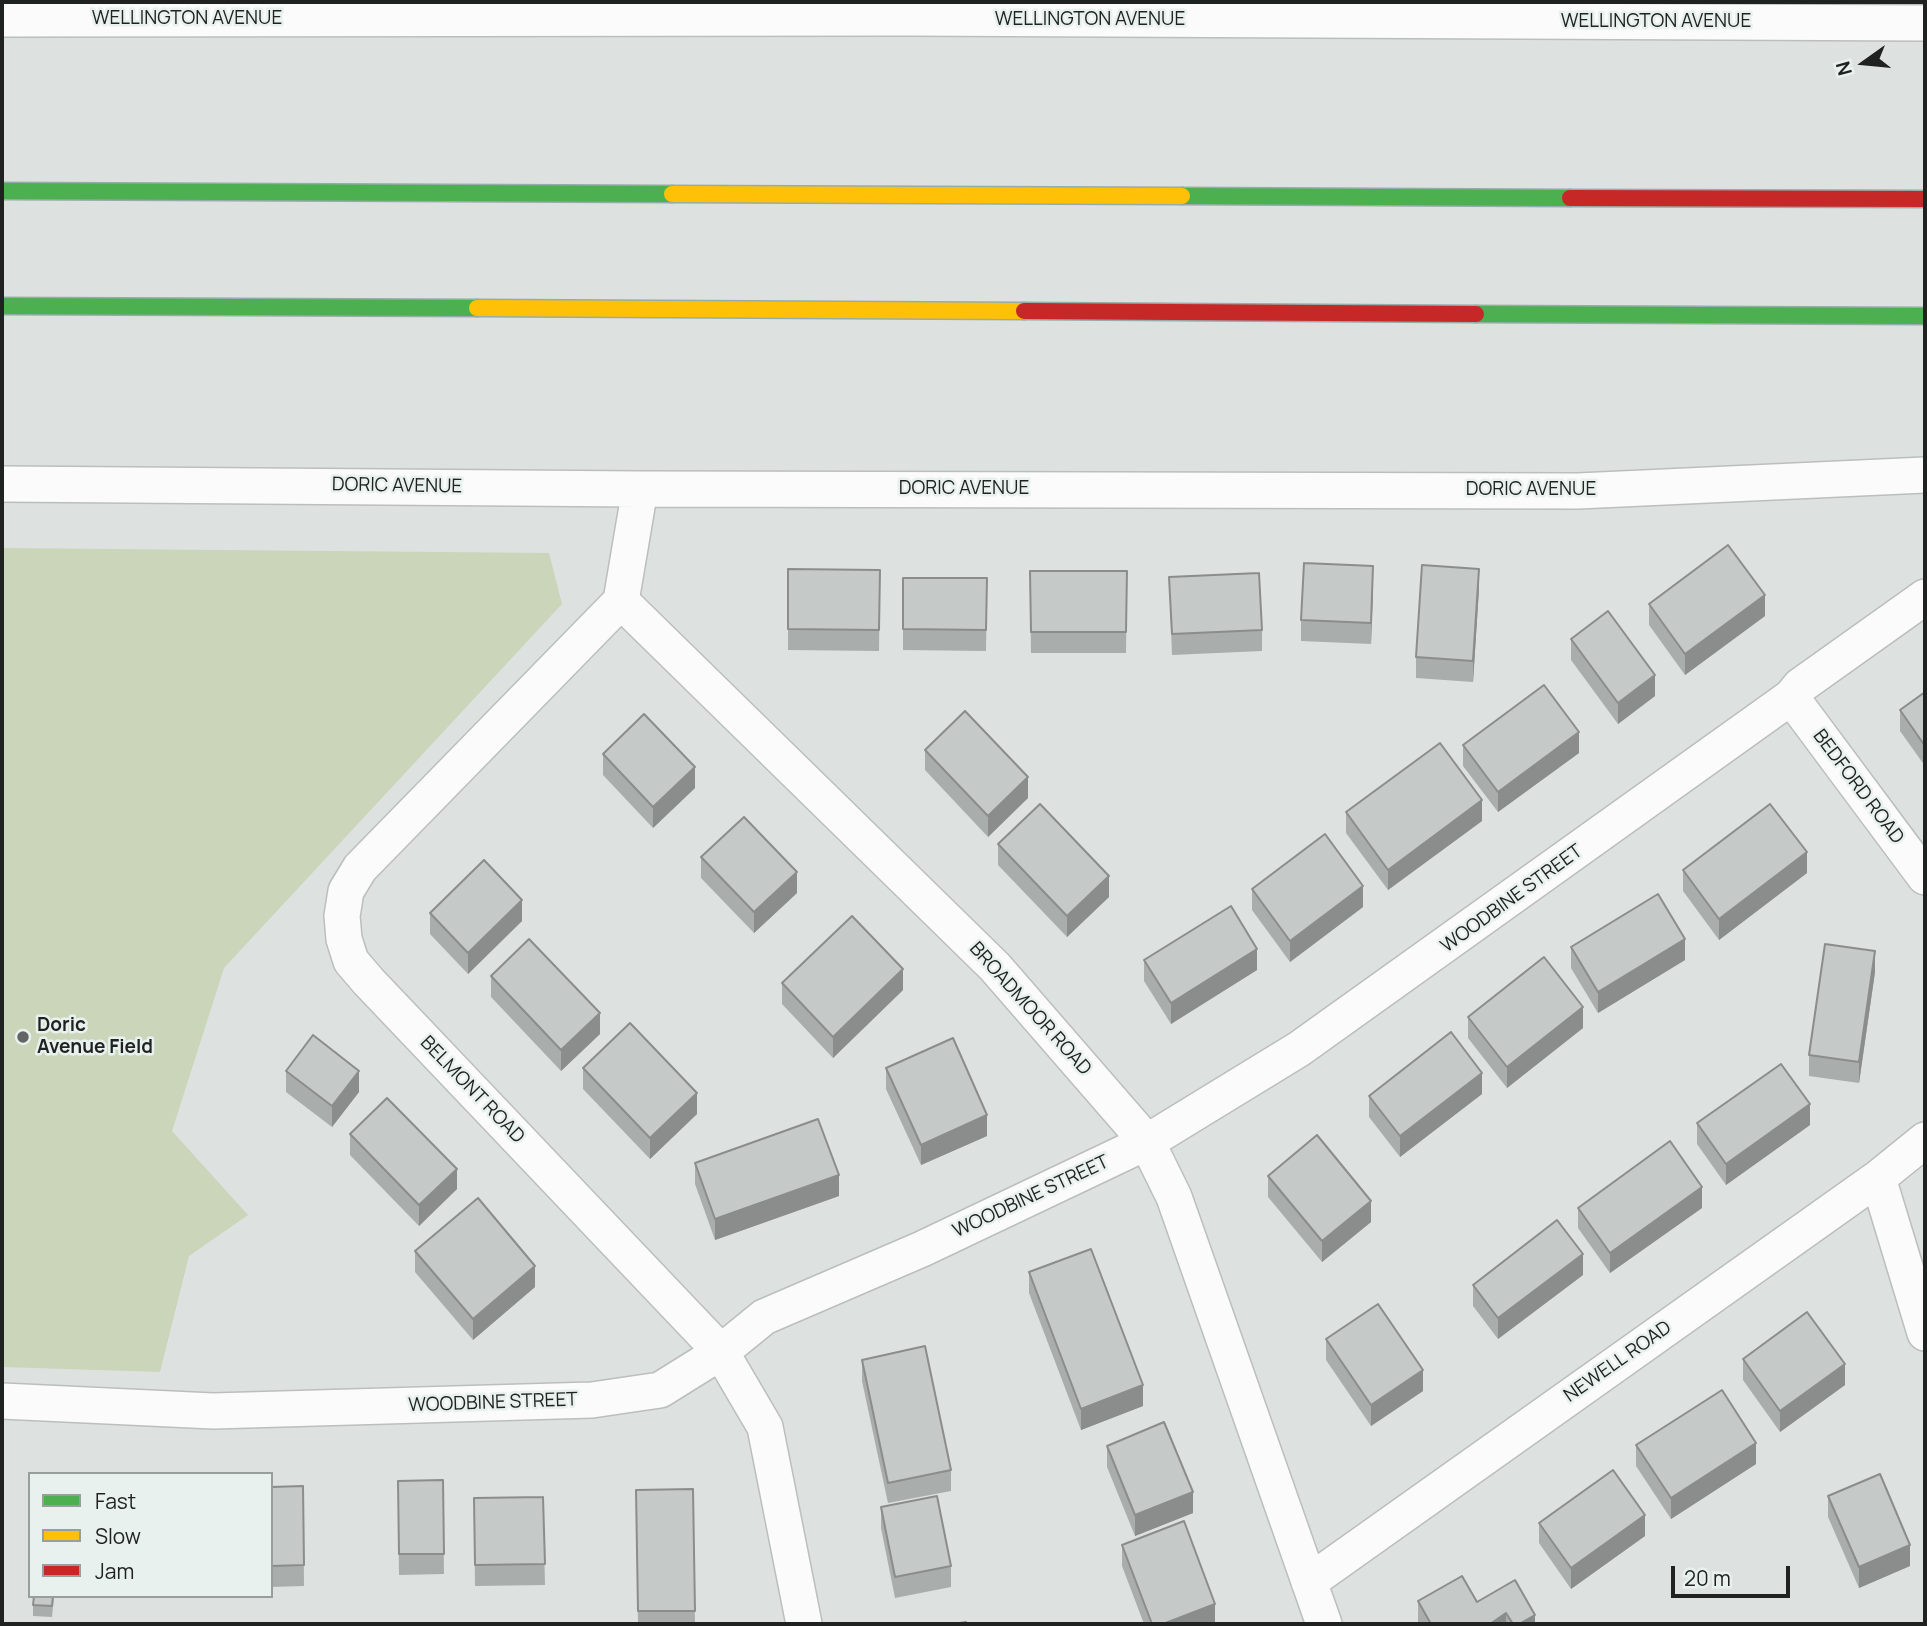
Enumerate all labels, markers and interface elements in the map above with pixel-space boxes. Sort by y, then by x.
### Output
street label: WELLINGTON AVENUE [92,8,282,30]
street label: WELLINGTON AVENUE [995,9,1185,31]
street label: WELLINGTON AVENUE [1561,11,1751,33]
north arrow [1829,28,1899,98]
text: N [1829,58,1858,78]
street label: DORIC AVENUE [332,473,462,499]
street label: DORIC AVENUE [899,478,1029,500]
street label: DORIC AVENUE [1466,479,1596,501]
street label: BEDFORD ROAD [1808,725,1908,849]
street label: WOODBINE STREET [1437,840,1587,958]
street label: BROADMOOR ROAD [964,938,1096,1080]
place label: Doric Avenue Field [37,1015,153,1059]
marker: Doric Avenue Field [15,1029,31,1045]
street label: BELMONT ROAD [415,1032,529,1148]
street label: WOODBINE STREET [949,1151,1113,1243]
street label: NEWELL ROAD [1560,1317,1676,1407]
street label: WOODBINE STREET [408,1389,578,1417]
legend [28,1472,273,1598]
text: Fast [95,1487,136,1515]
text: Slow [95,1522,141,1550]
scale bar [1675,1552,1794,1596]
text: Jam [95,1557,134,1585]
text: 20 m [1684,1564,1731,1592]

